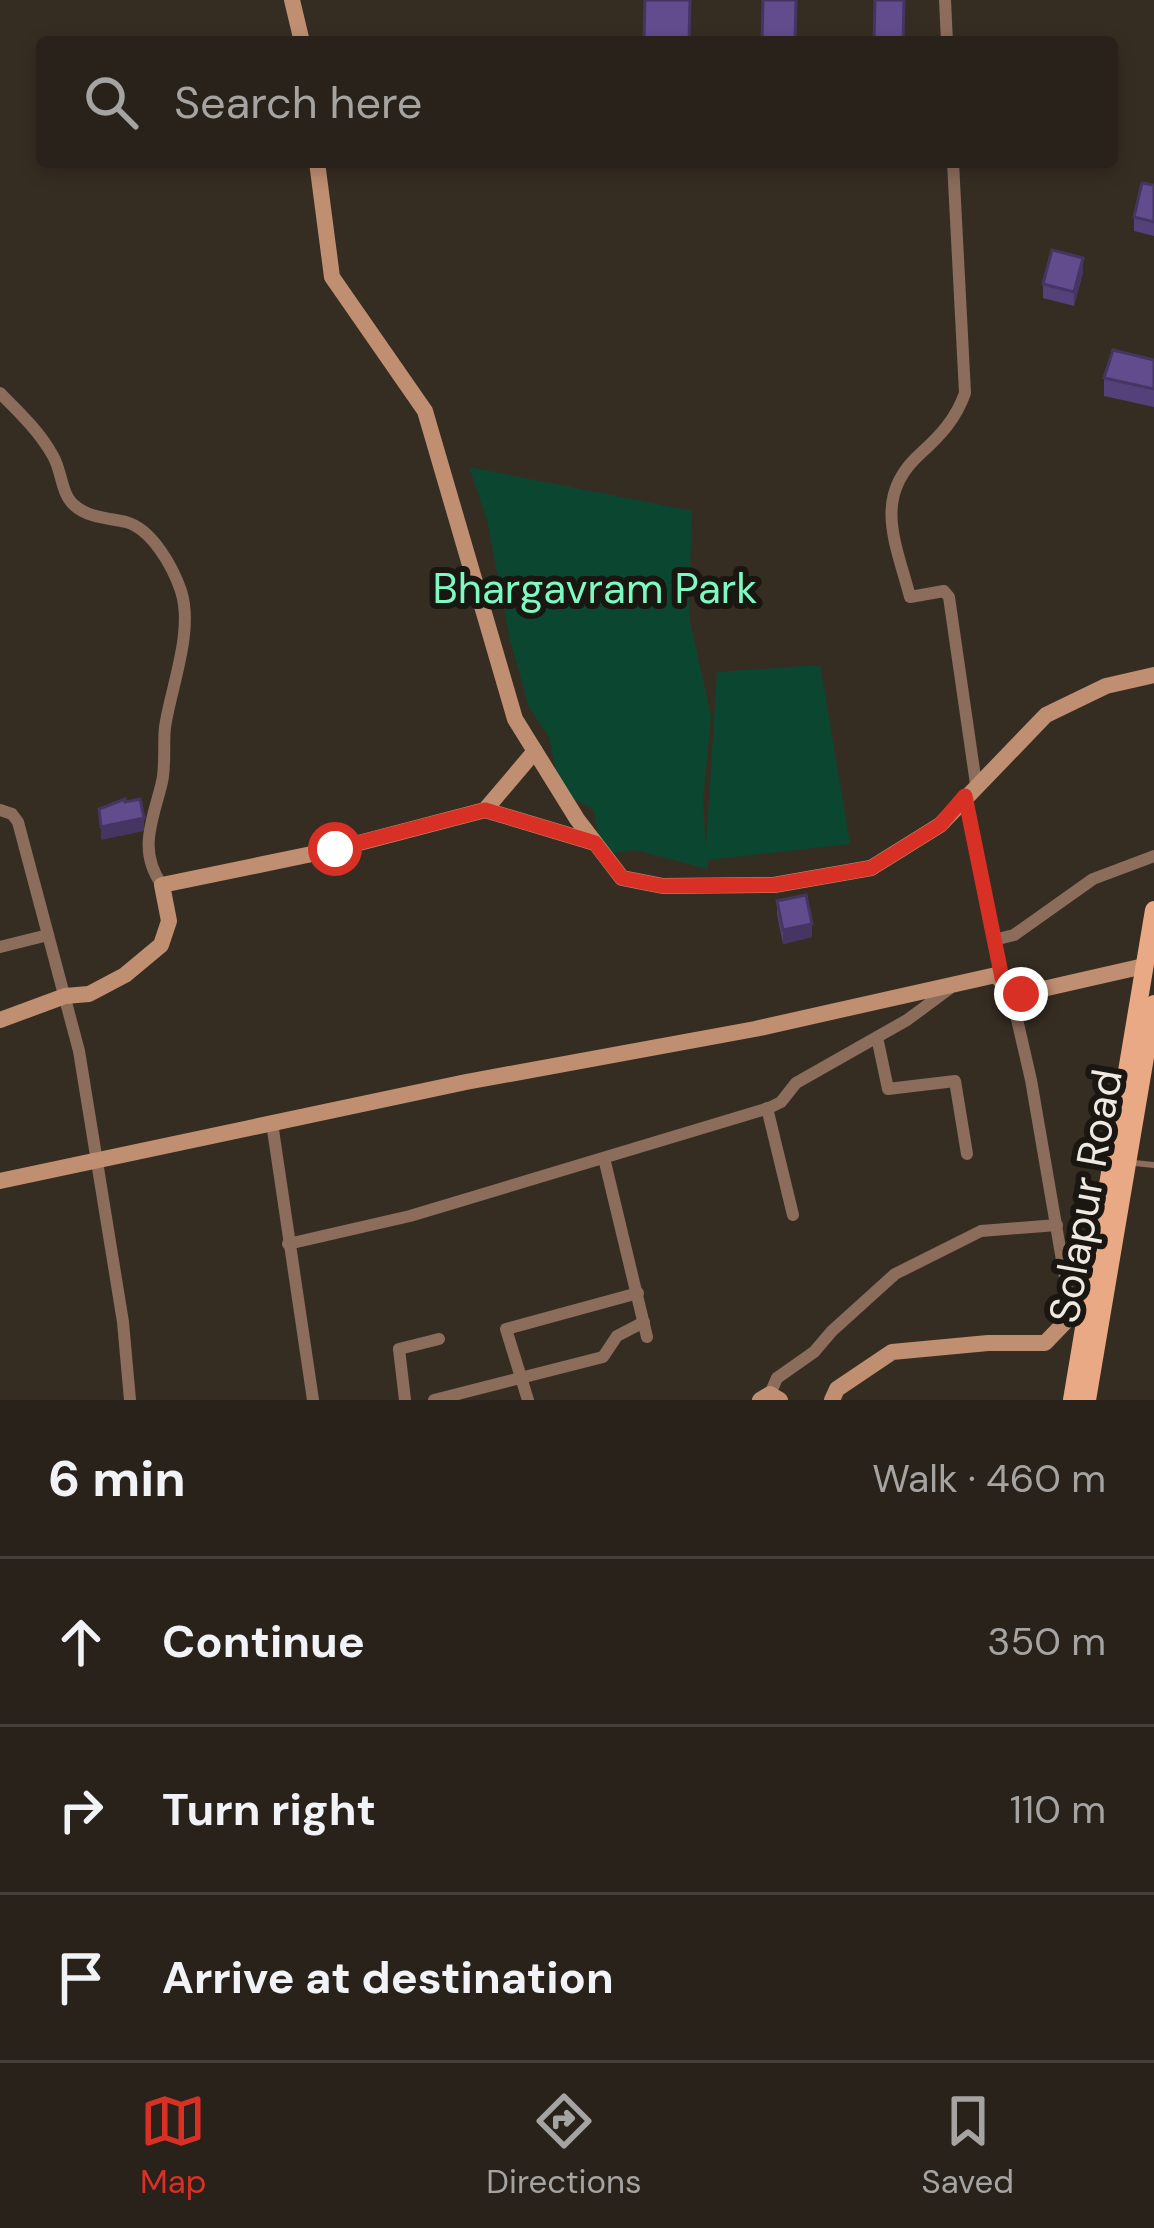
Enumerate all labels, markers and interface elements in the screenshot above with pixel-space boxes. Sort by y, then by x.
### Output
search box [36,36,1118,168]
icon: search [78,69,144,135]
text: Search here [174,73,422,132]
park label: Bhargavram Park [433,561,757,616]
route start [308,822,362,876]
route end [994,967,1048,1021]
street label: Solapur Road [1036,1065,1135,1327]
text: 6 min [48,1445,186,1512]
text: Walk · 460 m [872,1453,1106,1504]
icon: ahead [48,1609,114,1675]
text: Continue [162,1612,365,1671]
text: 350 m [987,1616,1106,1667]
icon: right [48,1777,114,1843]
text: Turn right [162,1780,376,1839]
text: 110 m [1010,1784,1106,1835]
icon: arrive [48,1945,114,2011]
text: Arrive at destination [162,1948,614,2007]
tab: Map [140,2088,206,2203]
tab: Directions [486,2088,642,2203]
tab: Saved [922,2088,1014,2203]

